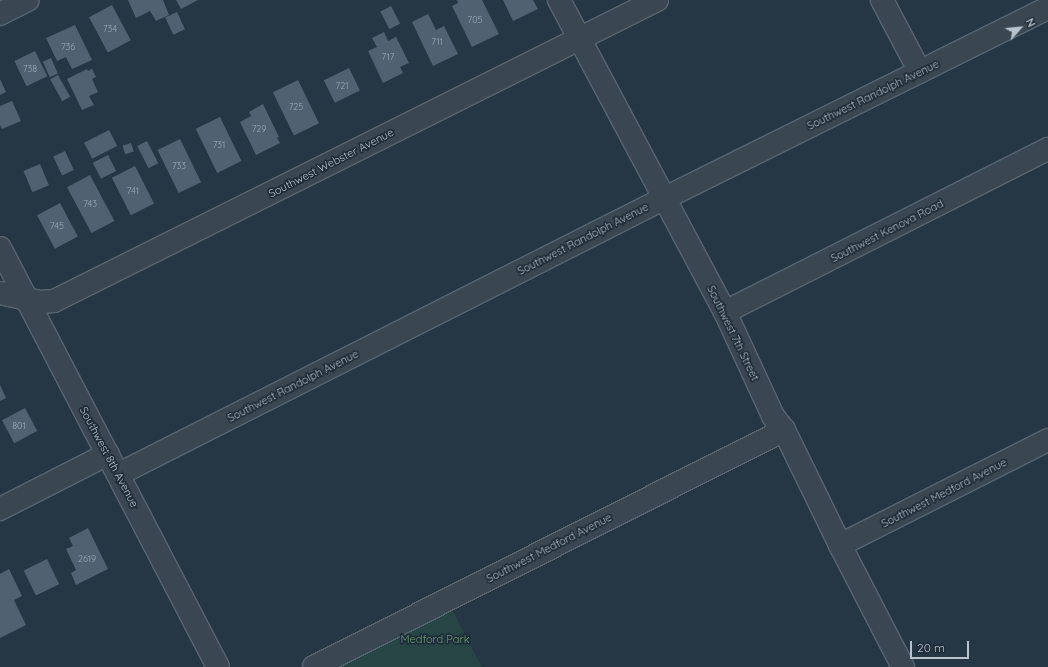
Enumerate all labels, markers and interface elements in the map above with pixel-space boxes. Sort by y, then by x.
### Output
north arrow [1000,8,1040,48]
house number: 705 [468,15,482,25]
text: N [1023,16,1039,29]
house number: 734 [103,24,117,34]
house number: 711 [431,37,443,47]
house number: 736 [61,42,75,52]
house number: 717 [382,52,394,62]
street label: Southwest Randolph Avenue [805,57,941,133]
house number: 738 [23,64,37,74]
house number: 721 [336,81,348,91]
house number: 725 [289,102,303,112]
house number: 729 [252,124,266,134]
street label: Southwest Webster Avenue [266,126,396,200]
house number: 731 [213,140,225,150]
house number: 733 [172,161,186,171]
house number: 741 [127,186,139,196]
street label: Southwest Kenova Road [829,197,945,265]
house number: 743 [83,199,97,209]
street label: Southwest Randolph Avenue [515,200,651,278]
house number: 745 [50,221,64,231]
street label: Southwest 7th Street [704,283,762,383]
street label: Southwest Randolph Avenue [225,347,361,425]
street label: Southwest 8th Avenue [77,404,141,510]
house number: 801 [12,421,26,431]
street label: Southwest Medford Avenue [879,456,1009,530]
street label: Southwest Medford Avenue [484,511,614,585]
house number: 2619 [78,554,96,564]
park label: Medford Park [400,632,470,646]
scale bar [912,633,971,659]
text: 20 m [917,640,945,655]

